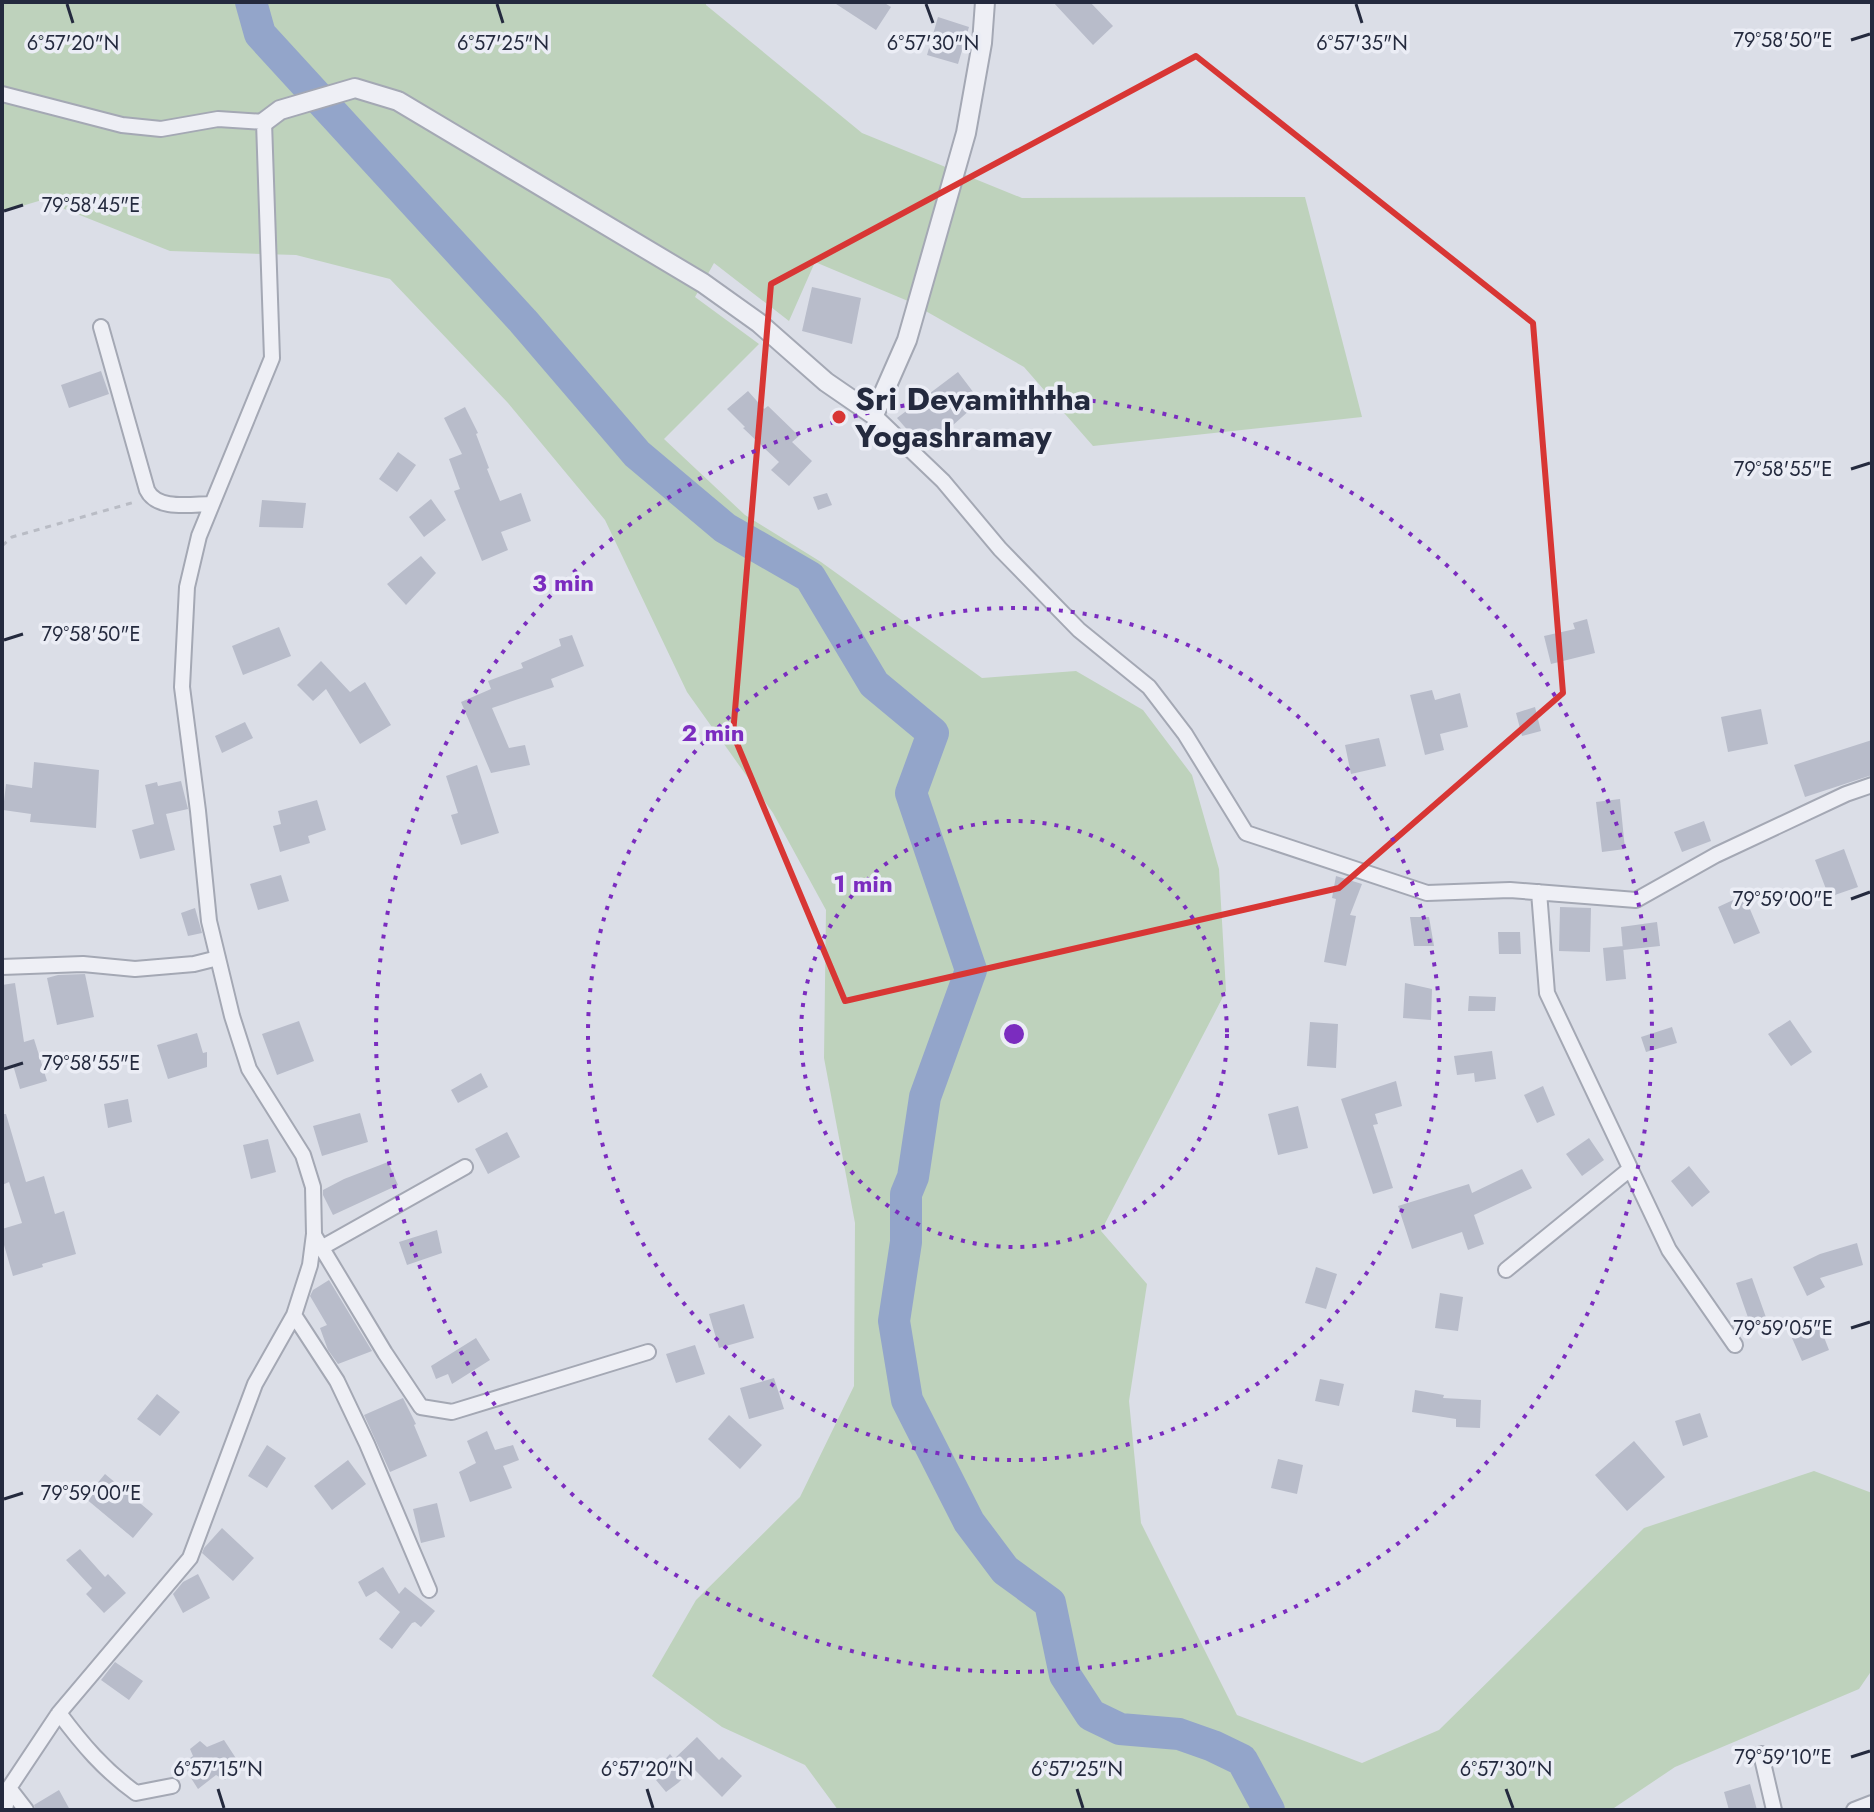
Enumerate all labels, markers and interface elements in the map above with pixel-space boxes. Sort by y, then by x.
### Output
text: 79°58'50"E [1733,26,1833,55]
text: 6°57'20"N [27,29,119,58]
text: 6°57'25"N [457,29,549,58]
text: 6°57'30"N [887,29,979,58]
text: 6°57'35"N [1316,29,1408,58]
text: 79°58'45"E [42,191,140,220]
place label: Sri Devamiththa Yogashramay [854,376,1091,459]
marker: Sri Devamiththa Yogashramay [830,408,848,426]
text: 79°58'55"E [1734,455,1832,484]
text: 3 min [532,565,594,600]
text: 79°58'50"E [41,620,141,649]
text: 2 min [681,715,745,750]
text: 1 min [833,866,893,901]
text: 79°59'00"E [1733,885,1833,914]
centre of rings [1000,1020,1028,1048]
text: 79°58'55"E [42,1049,140,1078]
text: 79°59'05"E [1733,1314,1833,1343]
text: 79°59'00"E [41,1479,141,1508]
text: 79°59'10"E [1734,1743,1832,1772]
text: 6°57'15"N [173,1755,263,1784]
text: 6°57'20"N [601,1755,693,1784]
text: 6°57'25"N [1031,1755,1123,1784]
text: 6°57'30"N [1460,1755,1552,1784]

